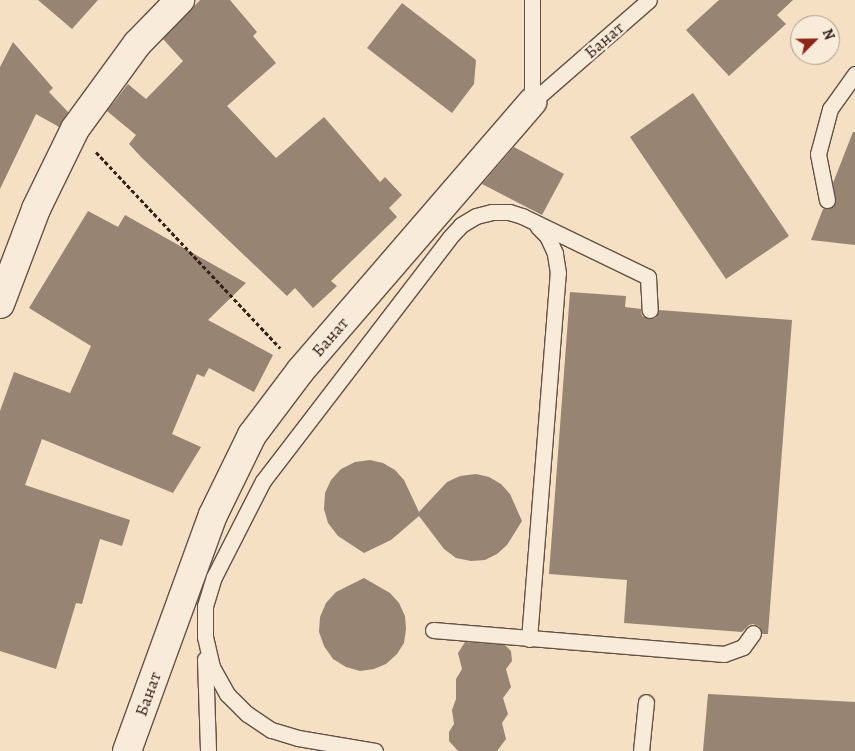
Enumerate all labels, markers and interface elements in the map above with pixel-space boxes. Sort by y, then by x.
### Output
north arrow [790,15,840,65]
street label: Банат [580,17,628,63]
text: N [818,26,839,43]
street label: Банат [307,313,353,361]
street label: Банат [130,669,166,719]

